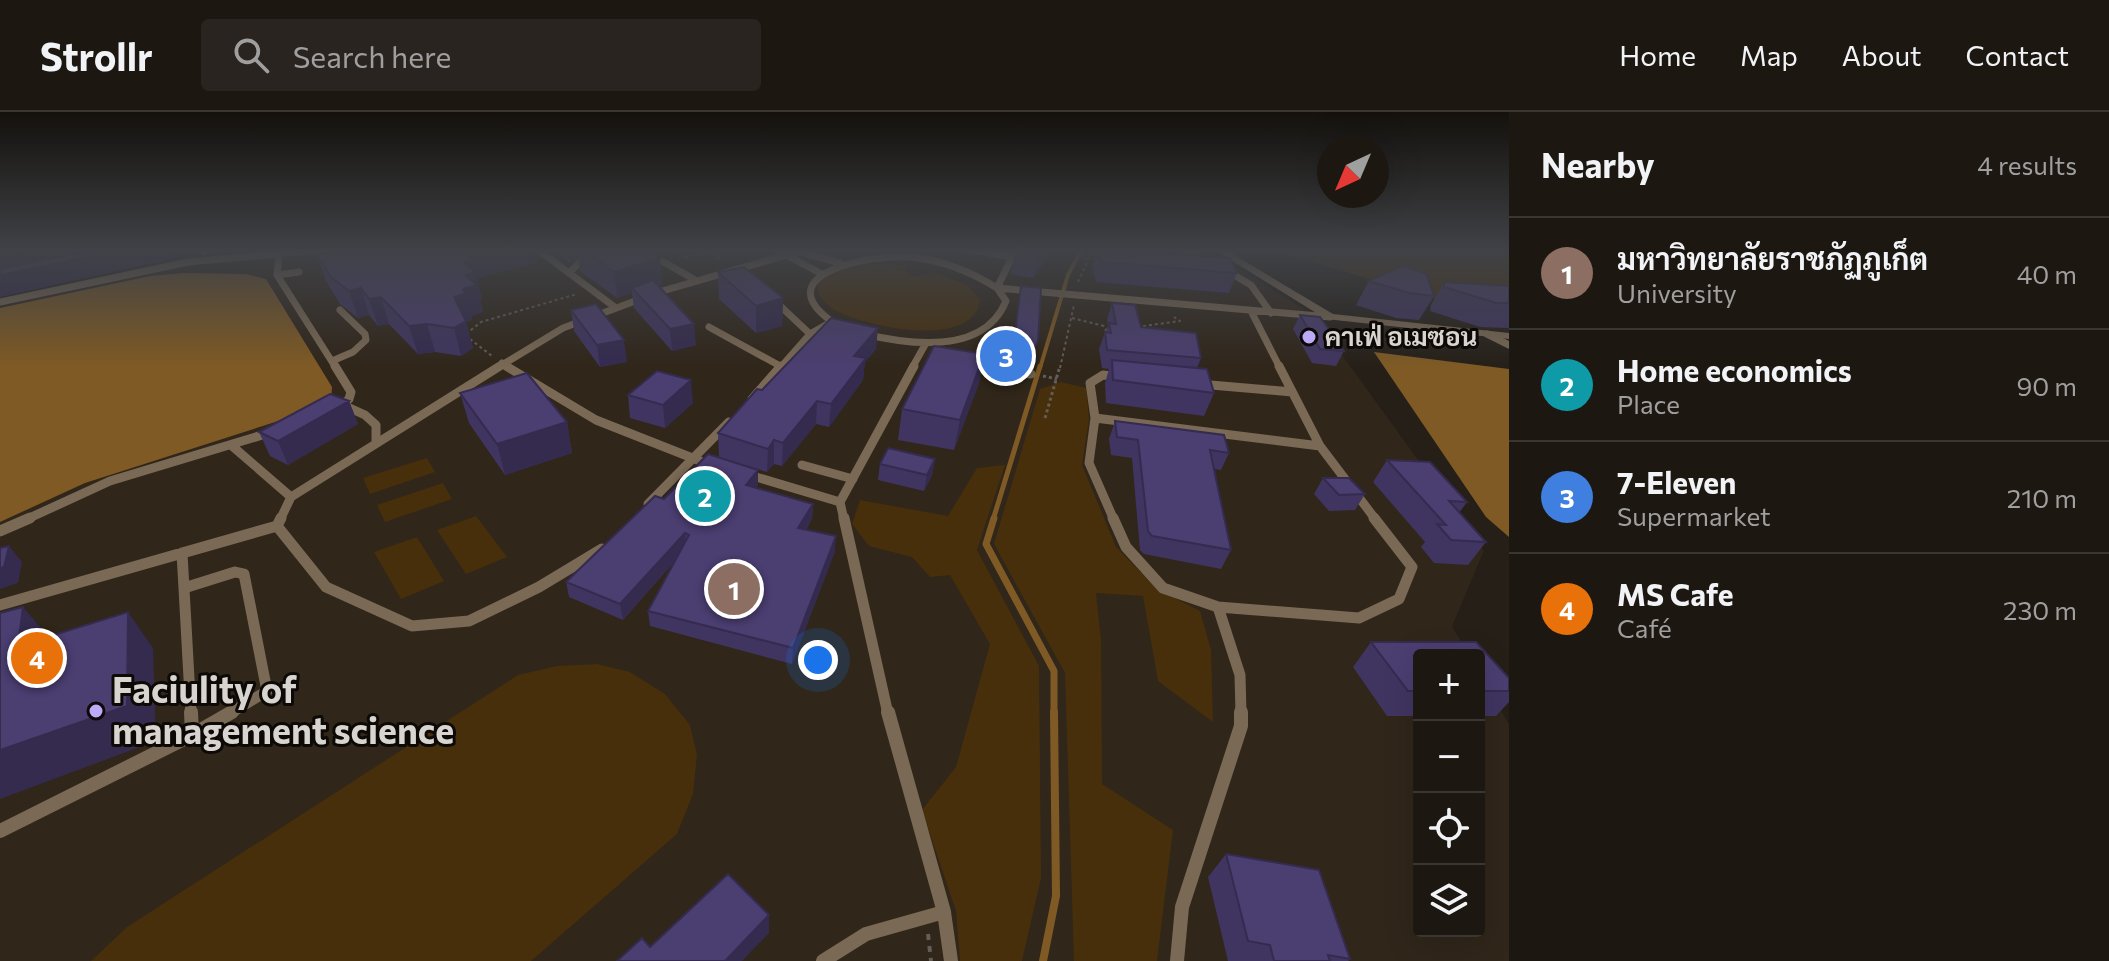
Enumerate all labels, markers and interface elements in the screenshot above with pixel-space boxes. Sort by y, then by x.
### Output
search box [201,19,761,91]
text: Strollr [40,32,153,79]
icon: search [229,33,273,77]
text: Search here [293,37,451,74]
text: Home [1619,38,1696,72]
text: Map [1740,38,1798,72]
text: About [1842,38,1922,72]
text: Contact [1966,38,2069,72]
north arrow [1317,136,1389,208]
text: Nearby [1541,143,1655,185]
text: 4 results [1977,149,2077,180]
text: มหาวิทยาลัยราชภัฏภูเก็ต [1617,239,1928,276]
text: 1 [1561,258,1573,289]
text: 40 m [2017,258,2077,289]
text: University [1617,277,1737,308]
place label: คาเฟ่ อเมซอน [1325,320,1478,351]
pin: 3 [980,326,1032,386]
marker: คาเฟ่ อเมซอน [1300,328,1318,346]
text: Home economics [1617,351,1852,388]
text: 2 [1560,370,1574,401]
text: 90 m [2017,370,2077,401]
text: Place [1617,388,1680,419]
text: 7-Eleven [1617,463,1736,500]
pin: 2 [679,466,731,526]
text: 3 [1559,482,1575,513]
text: 210 m [2007,482,2077,513]
text: Supermarket [1617,500,1771,531]
pin: 1 [708,559,760,619]
text: MS Cafe [1617,575,1734,612]
text: 4 [1559,594,1575,625]
text: 230 m [2003,594,2077,625]
text: Café [1617,612,1672,643]
pin: 4 [11,628,63,688]
your location [798,640,838,680]
map controls [1413,649,1485,937]
button: + [1413,649,1485,721]
place label: Faciulity of management science [112,666,454,751]
marker: Faciulity of management science [87,702,105,720]
button: − [1413,721,1485,793]
button: locate [1413,793,1485,865]
button: layers [1413,865,1485,937]

